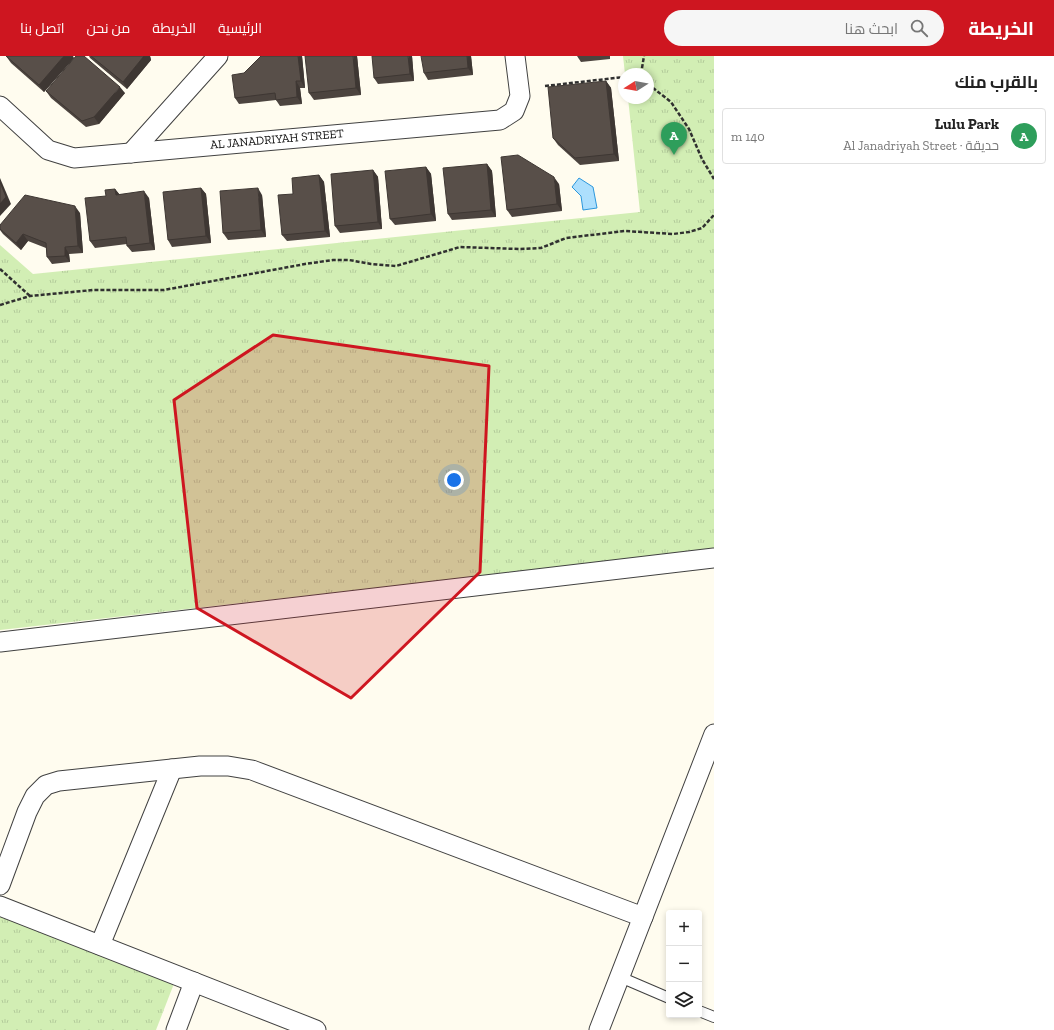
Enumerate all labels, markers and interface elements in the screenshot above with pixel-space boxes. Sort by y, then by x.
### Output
search box [664,10,944,46]
icon: search [908,17,930,39]
text: الخريطة [968,17,1034,40]
text: اتصل بنا [20,20,64,37]
text: من نحن [86,20,130,37]
text: الخريطة [152,20,196,37]
text: الرئيسية [218,20,262,37]
text: ابحث هنا [845,20,898,38]
north arrow [618,68,654,104]
text: بالقرب منك [955,72,1038,92]
text: Lulu Park [935,115,999,133]
pin: A [661,122,687,155]
street label: AL JANADRIYAH STREET [210,126,345,152]
text: 140 m [731,129,765,144]
text: A [1020,129,1028,144]
text: حديقة · Al Janadriyah Street [843,138,999,153]
your location [444,470,464,490]
map controls [666,910,702,1018]
button: + [666,910,702,946]
button: − [666,946,702,982]
button: layers [666,982,702,1018]

